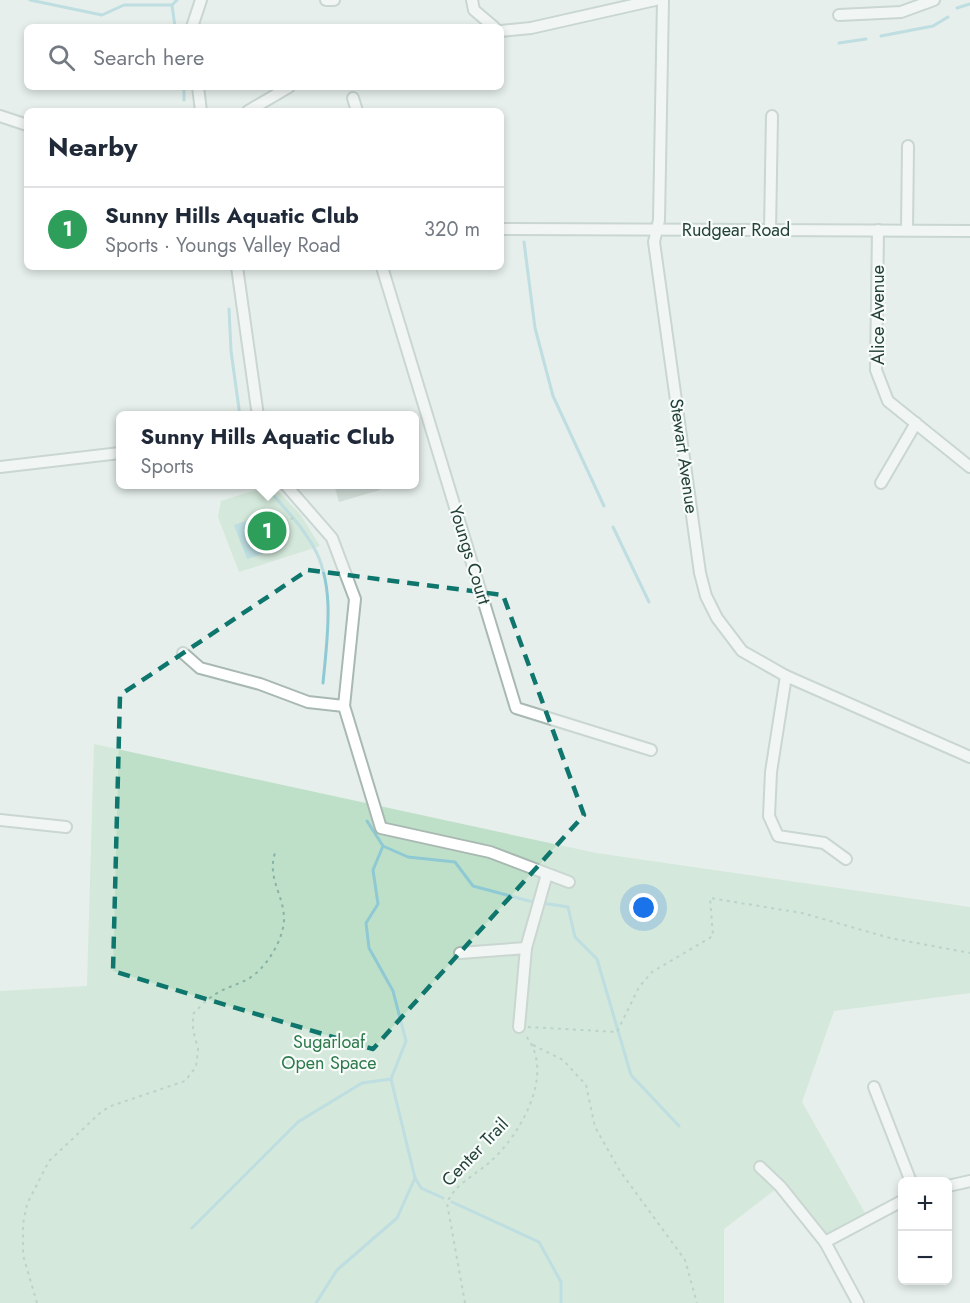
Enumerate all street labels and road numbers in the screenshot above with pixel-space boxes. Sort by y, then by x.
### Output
street label: Rudgear Road [682,217,790,243]
street label: Alice Avenue [865,265,891,365]
street label: Stewart Avenue [663,397,705,515]
street label: Youngs Court [443,502,498,608]
street label: Center Trail [436,1112,514,1192]

